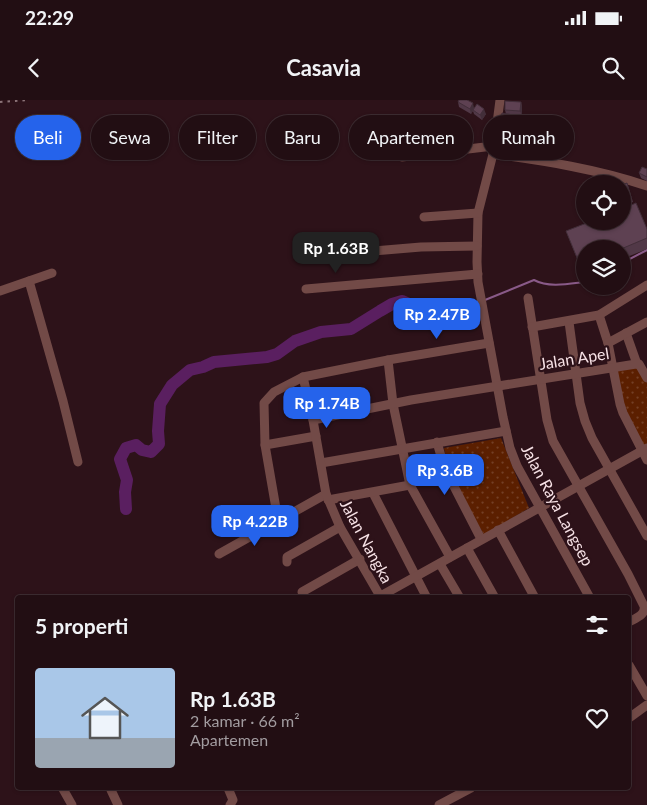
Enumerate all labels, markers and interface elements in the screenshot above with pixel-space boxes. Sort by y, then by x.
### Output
text: 22:29 [25,6,74,29]
icon: back [20,54,48,82]
text: Casavia [286,54,361,81]
icon: search [599,54,627,82]
chip: Beli [15,115,81,160]
chip: Sewa [91,115,169,160]
chip: Filter [179,115,256,160]
chip: Baru [266,115,339,160]
chip: Apartemen [349,115,473,160]
chip: Rumah [483,115,574,160]
map controls [576,175,631,295]
button: locate [576,175,631,230]
pin: Rp 1.63B [284,232,388,274]
text: Rp 1.63B [303,238,369,257]
button: layers [576,240,631,295]
pin: Rp 2.47B [385,298,489,340]
text: Rp 2.47B [404,304,470,323]
street label: Jalan Apel [538,343,610,373]
pin: Rp 1.74B [275,386,379,429]
text: Rp 1.74B [294,393,360,412]
street label: Jalan Raya Langsep [518,441,598,569]
pin: Rp 3.6B [399,454,491,496]
text: Rp 3.6B [417,460,473,479]
street label: Jalan Nangka [337,496,397,586]
pin: Rp 4.22B [203,504,307,547]
text: Rp 4.22B [222,511,288,530]
icon: filters [583,611,611,639]
text: 5 properti [35,613,128,638]
text: Rp 1.63B [190,686,276,711]
icon: home [75,688,135,748]
icon: heart [583,704,611,732]
text: 2 kamar · 66 m² [190,711,300,730]
text: Apartemen [190,730,268,749]

